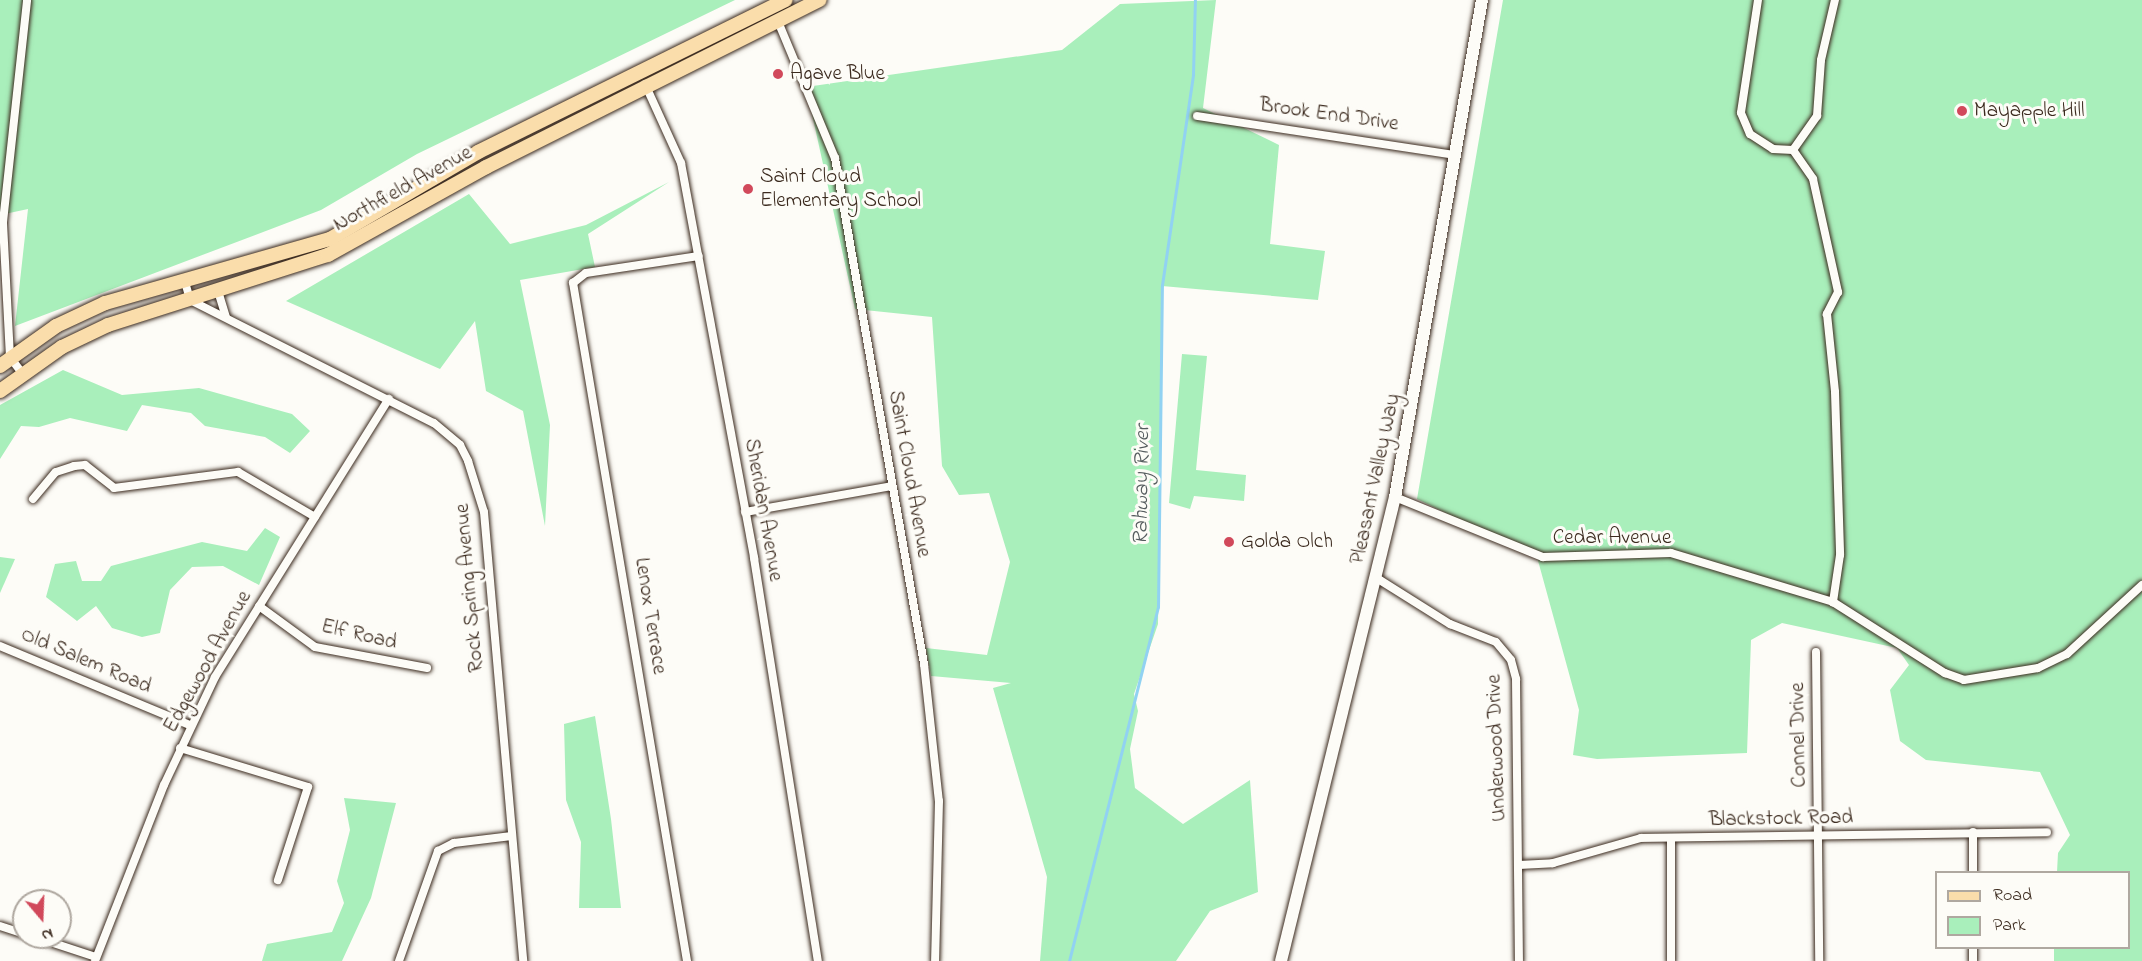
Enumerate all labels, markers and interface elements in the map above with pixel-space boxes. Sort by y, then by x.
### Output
place label: Agave Blue [790,61,885,87]
marker: Agave Blue [771,67,785,81]
street label: Brook End Drive [1258,93,1400,137]
place label: Mayapple Hill [1974,98,2085,124]
marker: Mayapple Hill [1955,104,1969,118]
street label: Northfield Avenue [329,140,477,238]
place label: Saint Cloud Elementary School [760,164,921,214]
marker: Saint Cloud Elementary School [741,182,755,196]
street label: Saint Cloud Avenue [882,389,936,559]
street label: Pleasant Valley Way [1346,391,1406,567]
water label: Rahway River [1129,425,1157,545]
street label: Sheridan Avenue [738,437,788,583]
street label: Rock Spring Avenue [450,503,490,673]
street label: Cedar Avenue [1553,525,1671,551]
place label: Golda Olch [1241,529,1333,555]
marker: Golda Olch [1222,535,1236,549]
street label: Lenox Terrace [628,556,672,676]
street label: Edgewood Avenue [159,587,257,737]
street label: Elf Road [319,614,399,656]
street label: Old Salem Road [17,622,155,700]
street label: Underwood Drive [1482,674,1512,822]
street label: Connel Drive [1785,682,1813,788]
street label: Blackstock Road [1709,805,1853,833]
legend [1935,871,2130,949]
text: Road [1993,883,2032,909]
north arrow [12,889,72,949]
text: Park [1993,913,2026,939]
text: N [38,921,56,947]

